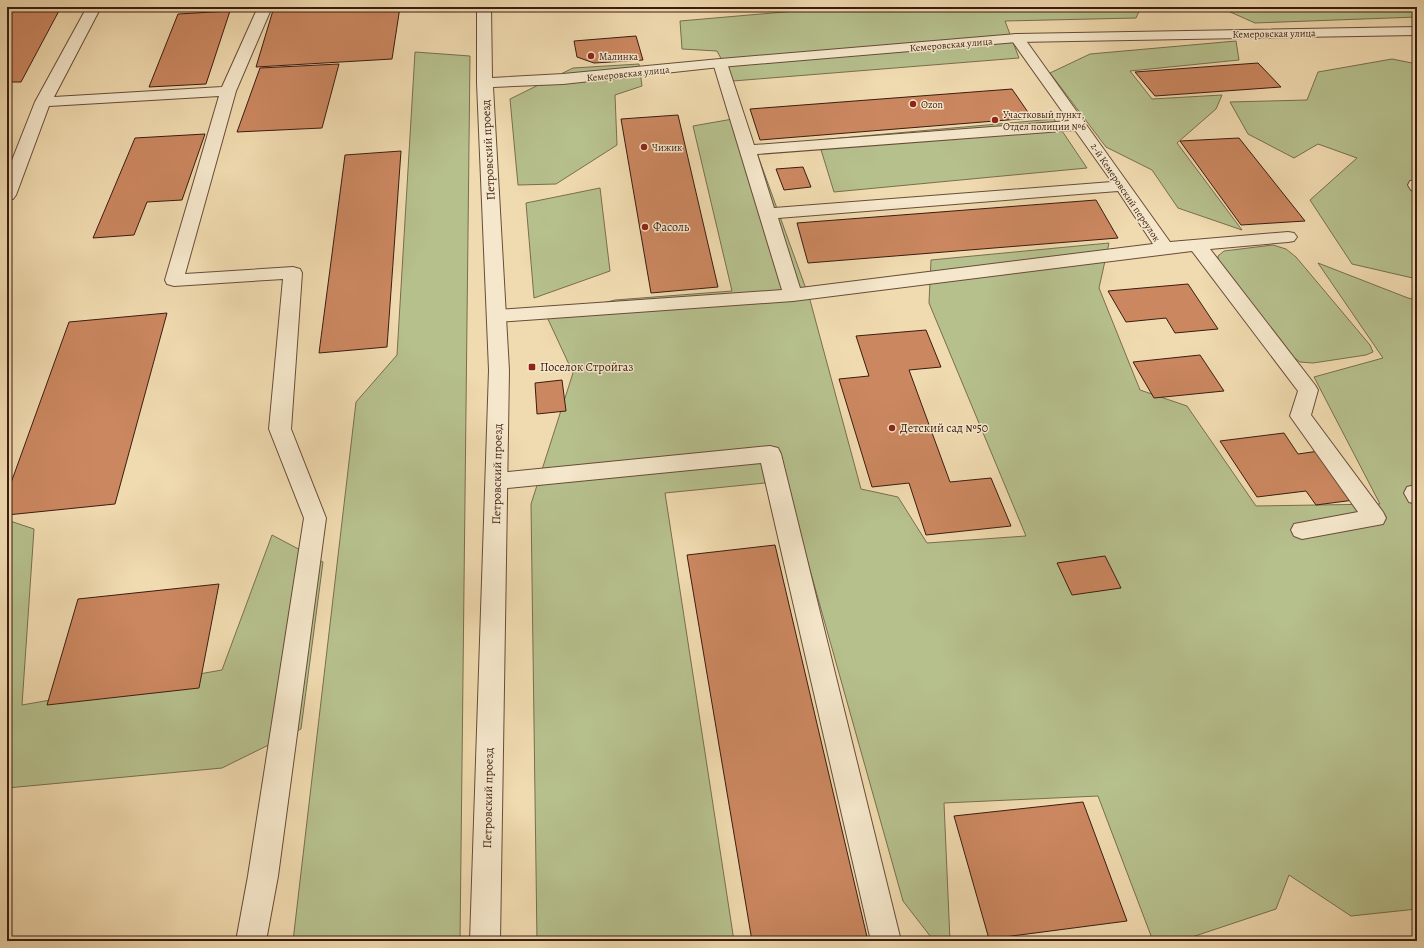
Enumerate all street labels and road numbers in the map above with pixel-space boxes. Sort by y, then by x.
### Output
street label: Кемеровская улица [1232,26,1316,42]
street label: Кемеровская улица [909,34,994,56]
street label: Кемеровская улица [586,63,671,85]
street label: Петровский проезд [477,99,499,201]
street label: 2-й Кемеровский переулок [1087,140,1164,245]
street label: Петровский проезд [488,423,506,525]
street label: Петровский проезд [479,747,497,849]

